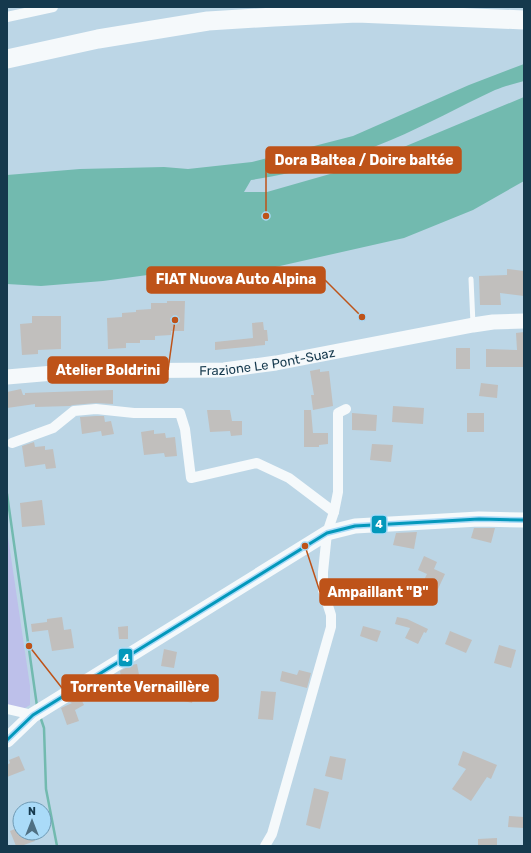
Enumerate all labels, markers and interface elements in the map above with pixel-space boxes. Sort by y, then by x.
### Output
callout: Dora Baltea / Doire baltée [266,147,461,173]
text: Dora Baltea / Doire baltée [274,152,454,169]
callout: FIAT Nuova Auto Alpina [147,267,325,293]
text: FIAT Nuova Auto Alpina [156,271,316,288]
street label: Frazione Le Pont-Suaz [199,345,337,378]
callout: Atelier Boldrini [48,357,168,383]
text: Atelier Boldrini [56,362,160,379]
line badge: 4 [371,515,387,534]
text: 4 [375,518,383,531]
callout: Ampaillant "B" [320,579,437,605]
text: Ampaillant "B" [327,584,429,601]
line badge: 4 [118,648,133,667]
text: 4 [122,652,130,665]
callout: Torrente Vernaillère [62,675,218,701]
text: Torrente Vernaillère [70,679,210,696]
north arrow [12,801,52,841]
text: N [28,805,36,818]

